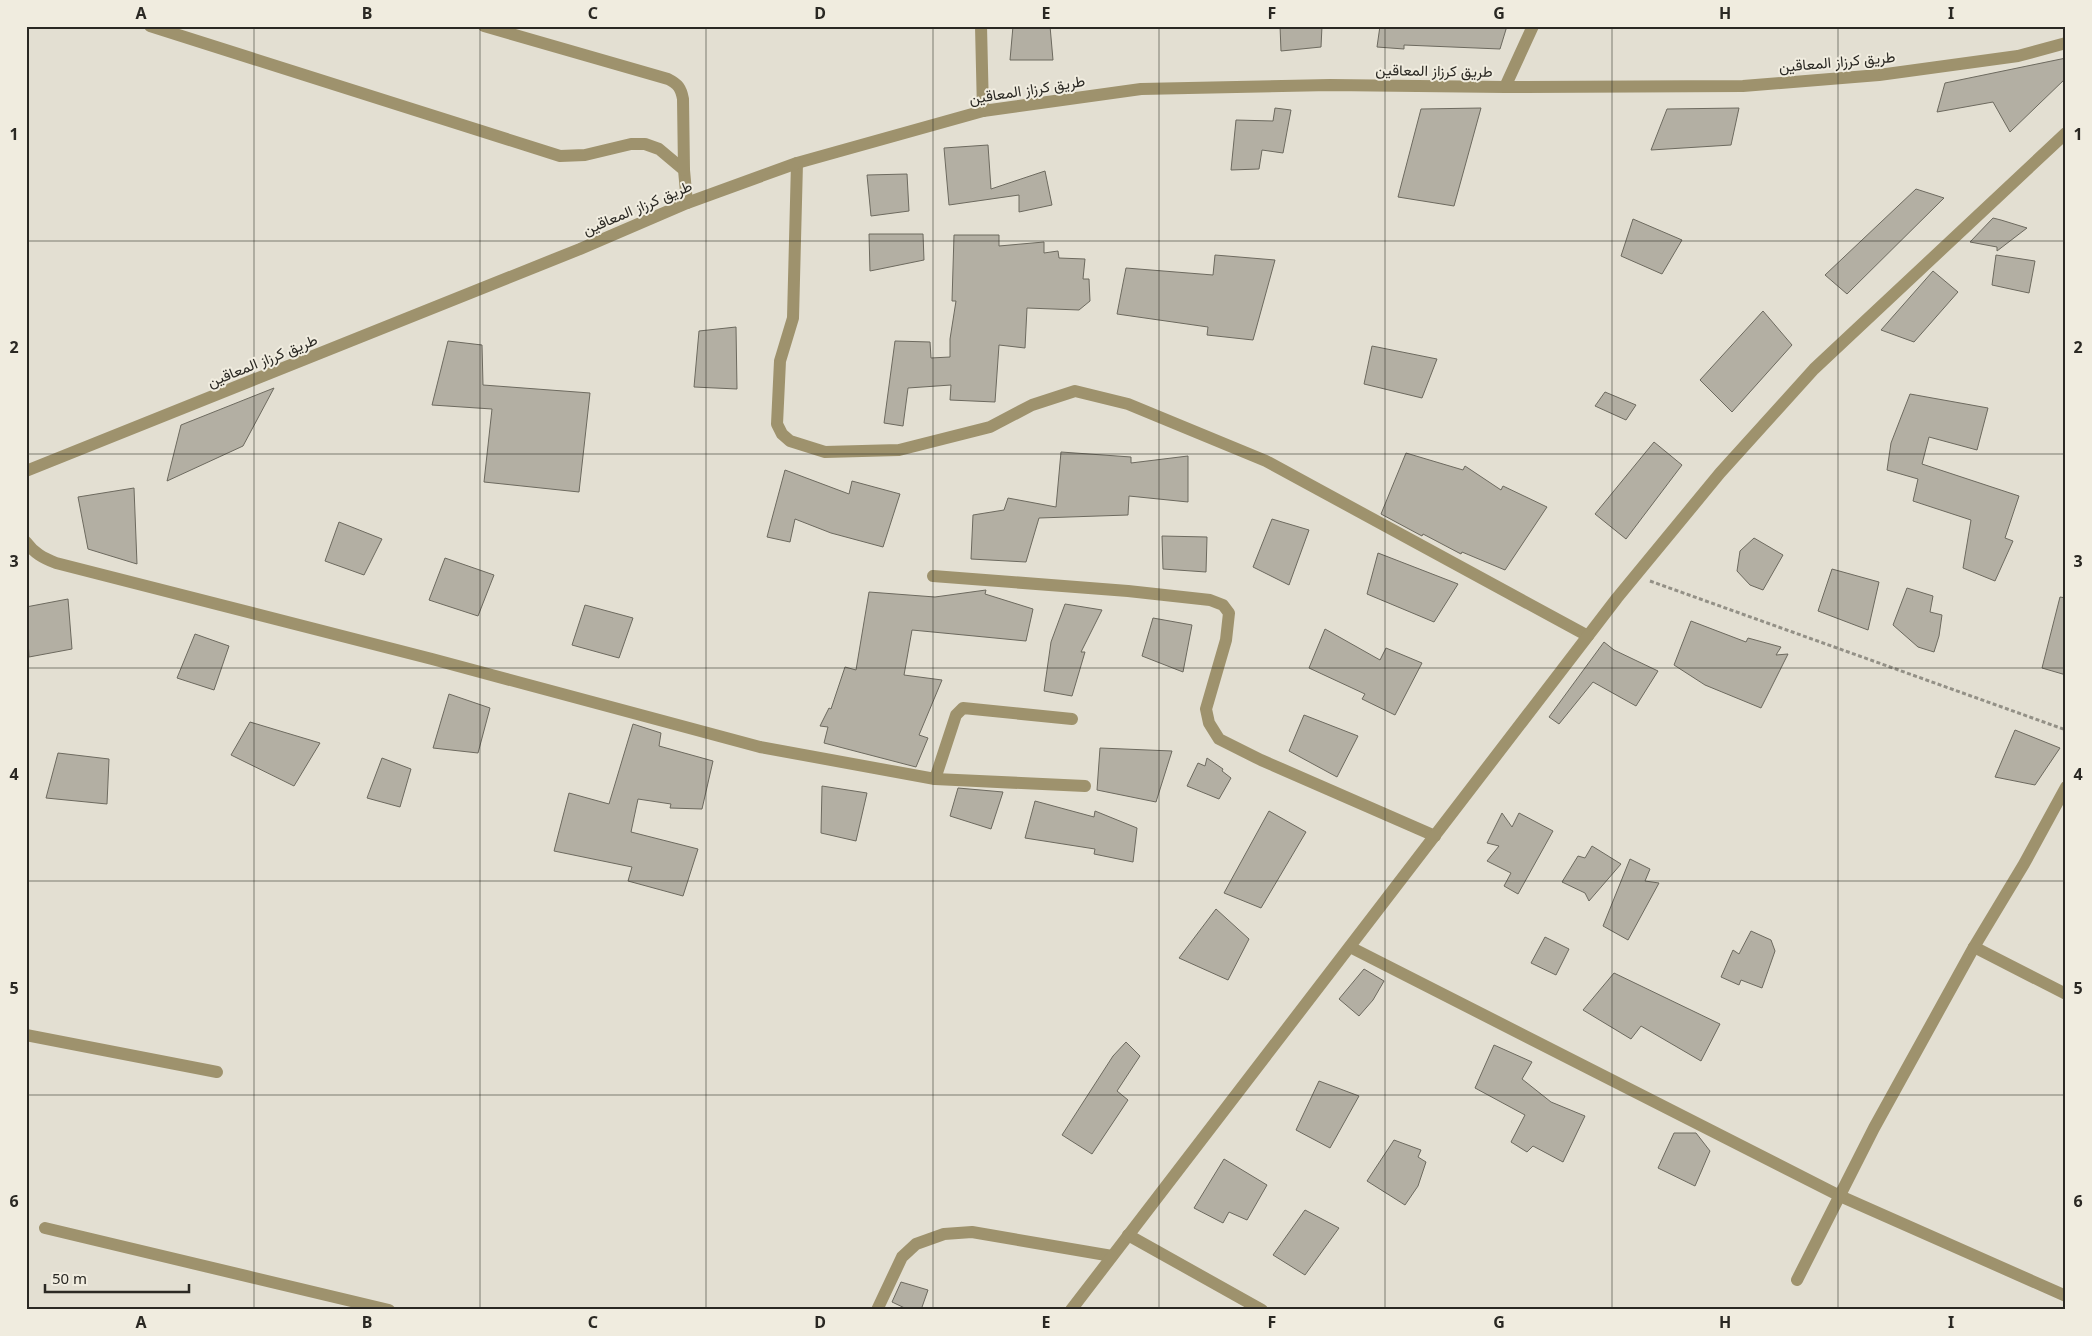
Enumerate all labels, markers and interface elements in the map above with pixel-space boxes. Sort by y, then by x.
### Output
text: A [135,2,147,24]
text: B [362,2,372,24]
text: C [588,2,598,24]
text: D [814,2,826,24]
text: E [1042,2,1051,24]
text: F [1268,2,1276,24]
text: G [1493,2,1505,24]
text: H [1719,2,1731,24]
text: I [1948,2,1954,24]
street label: طريق كرزاز المعاقين [1778,46,1897,77]
street label: طريق كرزاز المعاقين [1375,59,1493,82]
street label: طريق كرزاز المعاقين [968,70,1087,109]
text: 1 [9,123,19,145]
text: 1 [2073,123,2083,145]
street label: طريق كرزاز المعاقين [579,175,695,240]
street label: طريق كرزاز المعاقين [204,329,321,392]
text: 2 [9,336,19,358]
text: 2 [2073,336,2083,358]
text: 3 [9,550,19,572]
text: 3 [2073,550,2083,572]
text: 4 [9,763,19,785]
text: 4 [2073,763,2083,785]
text: 5 [9,977,19,999]
text: 5 [2073,977,2083,999]
text: 6 [9,1190,19,1212]
text: 6 [2073,1190,2083,1212]
scale bar [45,1261,189,1293]
text: 50 m [52,1268,87,1288]
text: A [135,1311,147,1333]
text: B [362,1311,372,1333]
text: C [588,1311,598,1333]
text: D [814,1311,826,1333]
text: E [1042,1311,1051,1333]
text: F [1268,1311,1276,1333]
text: G [1493,1311,1505,1333]
text: H [1719,1311,1731,1333]
text: I [1948,1311,1954,1333]

